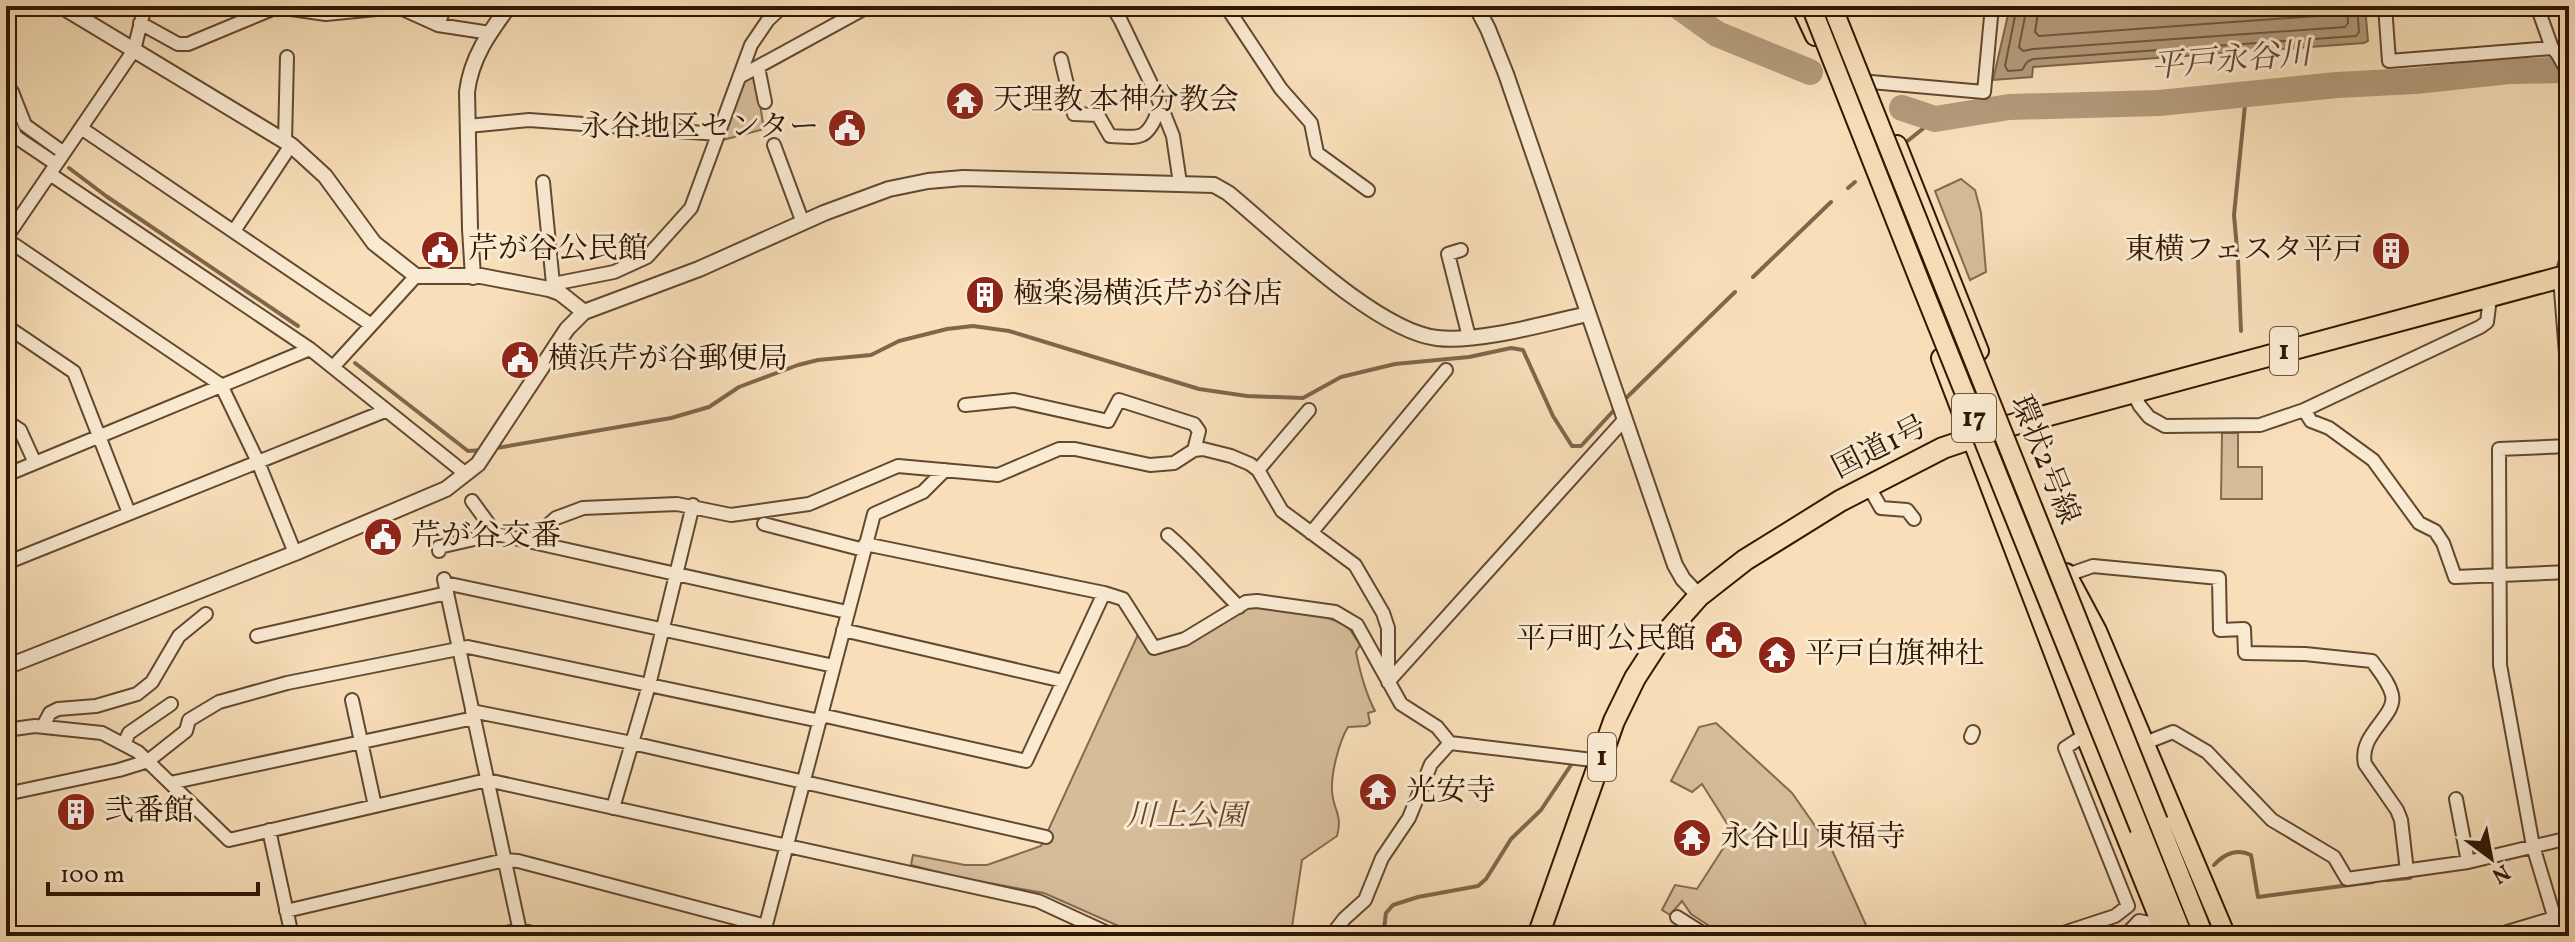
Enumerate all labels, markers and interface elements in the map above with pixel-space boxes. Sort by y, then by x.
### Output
water label: 平戸永谷川 [2149,33,2316,91]
temple icon: 天理教 本神分教会 [944,80,986,122]
place label: 天理教 本神分教会 [993,80,1239,122]
place label: 永谷地区センター [580,107,819,149]
public building icon: 永谷地区センター [826,107,868,149]
public building icon: 芹が谷公民館 [419,229,461,271]
place label: 芹が谷公民館 [468,229,648,271]
place label: 東横フェスタ平戸 [2125,230,2363,272]
building icon: 東横フェスタ平戸 [2370,230,2412,272]
building icon: 極楽湯横浜芹が谷店 [964,274,1006,316]
place label: 極楽湯横浜芹が谷店 [1013,274,1283,316]
road number: 1 [2270,327,2298,375]
public building icon: 横浜芹が谷郵便局 [499,339,541,381]
place label: 横浜芹が谷郵便局 [548,339,788,381]
street label: 環状2号線 [1999,389,2089,531]
road number: 17 [1952,394,1996,442]
street label: 国道1号 [1825,406,1935,490]
public building icon: 芹が谷交番 [362,516,404,558]
place label: 芹が谷交番 [411,516,561,558]
place label: 平戸町公民館 [1516,619,1696,661]
public building icon: 平戸町公民館 [1703,619,1745,661]
temple icon: 平戸白旗神社 [1756,634,1798,676]
place label: 平戸白旗神社 [1805,634,1985,676]
road number: 1 [1588,733,1616,781]
temple icon: 光安寺 [1357,771,1399,813]
place label: 光安寺 [1406,771,1496,813]
building icon: 弐番館 [55,791,97,833]
place label: 弐番館 [104,791,194,833]
park label: 川上公園 [1126,796,1251,838]
temple icon: 永谷山 東福寺 [1671,817,1713,859]
place label: 永谷山 東福寺 [1720,817,1906,859]
north arrow [2451,818,2531,898]
scale bar [48,846,258,896]
text: N [2485,855,2515,890]
text: 100 m [60,859,125,893]

